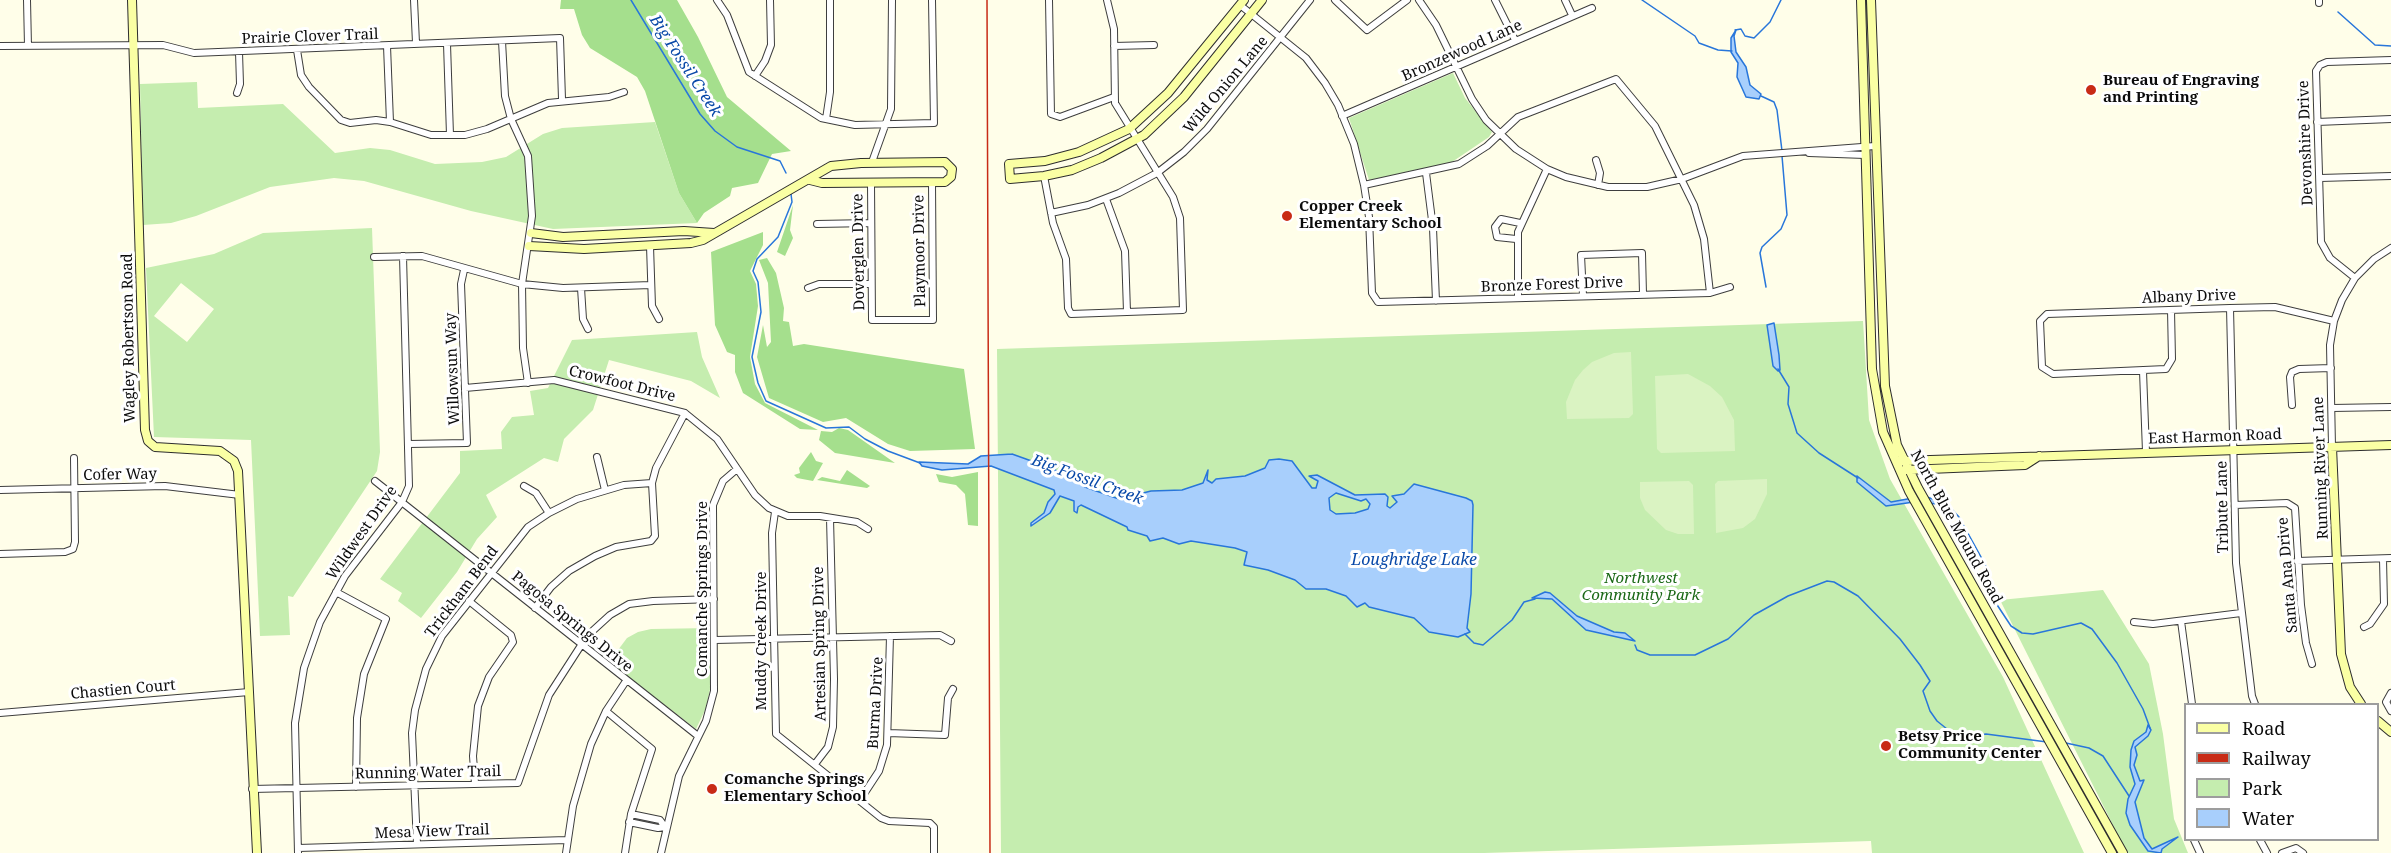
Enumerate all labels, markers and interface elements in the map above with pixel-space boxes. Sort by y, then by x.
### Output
water label: Big Fossil Creek [645,12,725,120]
street label: Bronzewood Lane [1399,16,1525,86]
street label: Prairie Clover Trail [241,26,379,48]
street label: Wild Onion Lane [1180,33,1272,137]
place label: Bureau of Engraving and Printing [2103,72,2259,107]
street label: Devonshire Drive [2295,80,2317,206]
marker: Bureau of Engraving and Printing [2084,83,2098,97]
street label: Doverglen Drive [849,193,869,311]
street label: Playmoor Drive [910,195,930,307]
place label: Copper Creek Elementary School [1299,198,1442,233]
marker: Copper Creek Elementary School [1280,209,1294,223]
street label: Wagley Robertson Road [119,253,139,423]
street label: Bronze Forest Drive [1481,274,1623,296]
street label: Albany Drive [2142,286,2236,308]
street label: Willowsun Way [442,312,464,426]
street label: Crowfoot Drive [567,362,677,406]
street label: Running River Lane [2310,396,2332,540]
street label: East Harmon Road [2148,426,2282,448]
street label: North Blue Mound Road [1906,447,2006,607]
water label: Big Fossil Creek [1029,451,1145,509]
street label: Tribute Lane [2213,461,2233,553]
street label: Cofer Way [83,465,157,485]
street label: Wildwest Drive [323,482,401,584]
street label: Comanche Springs Drive [694,501,712,677]
street label: Santa Ana Drive [2274,516,2302,634]
street label: Trickham Bend [422,543,502,641]
water label: Loughridge Lake [1351,550,1477,570]
street label: Artesian Spring Drive [810,566,830,722]
street label: Pagosa Springs Drive [508,568,636,676]
park label: Northwest Community Park [1582,570,1700,605]
street label: Muddy Creek Drive [753,572,771,710]
street label: Burma Drive [865,656,887,750]
street label: Chastien Court [70,676,176,704]
legend [2184,703,2379,841]
text: Road [2242,716,2285,740]
place label: Betsy Price Community Center [1898,728,2042,763]
marker: Betsy Price Community Center [1879,739,1893,753]
text: Railway [2242,746,2311,770]
street label: Running Water Trail [355,763,501,783]
place label: Comanche Springs Elementary School [724,771,867,806]
text: Park [2242,776,2282,800]
marker: Comanche Springs Elementary School [705,782,719,796]
text: Water [2242,806,2294,830]
street label: Mesa View Trail [374,821,490,843]

